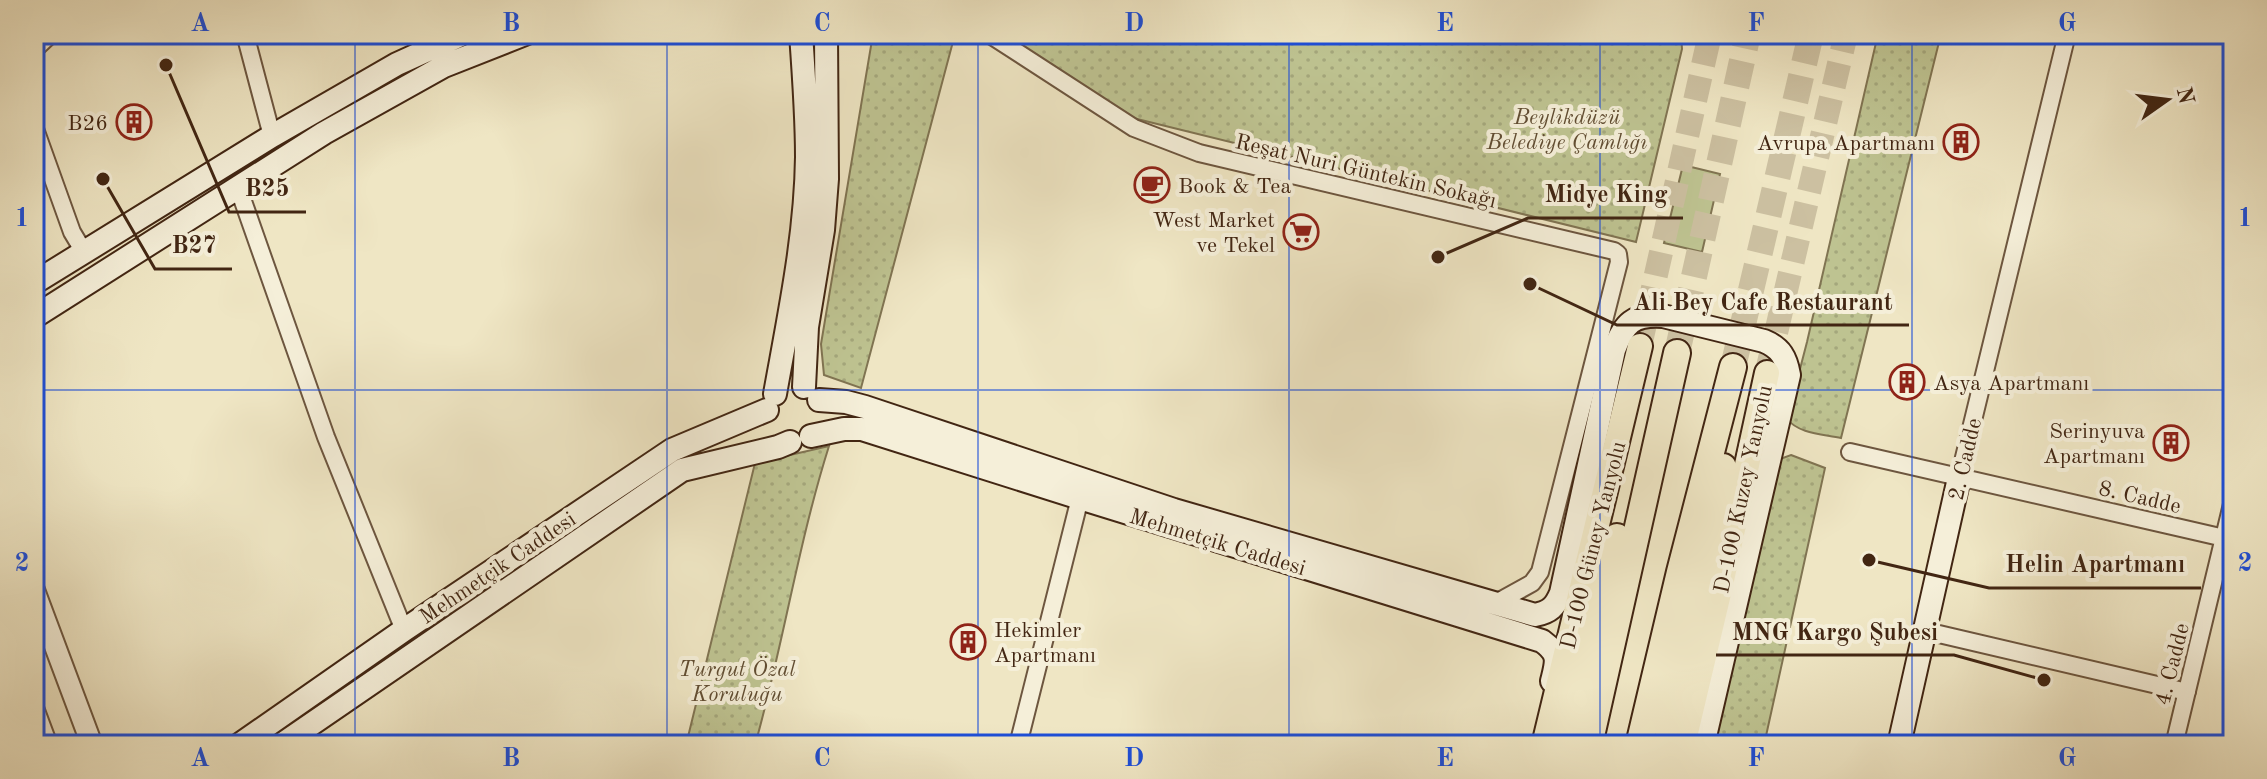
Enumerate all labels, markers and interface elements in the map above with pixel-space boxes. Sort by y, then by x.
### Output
text: A [190,11,210,37]
text: B [502,11,520,37]
text: C [813,11,831,37]
text: D [1124,11,1144,37]
text: E [1436,11,1454,37]
text: F [1747,11,1765,37]
text: G [2058,11,2076,37]
north arrow [2127,60,2207,140]
text: N [2172,85,2197,107]
building icon: B26 [115,103,153,141]
park label: Beylikdüzü Belediye Çamlığı [1486,107,1647,154]
place label: B26 [67,113,108,135]
building icon: Avrupa Apartmanı [1942,123,1980,161]
street label: Reşat Nuri Güntekin Sokağı [1233,131,1498,213]
place label: Avrupa Apartmanı [1757,133,1935,155]
callout: B25 [229,164,306,212]
cafe icon: Book & Tea [1133,166,1171,204]
callout: Midye King [1528,170,1683,218]
place label: Book & Tea [1178,176,1291,198]
text: B25 [245,177,289,202]
text: Midye King [1544,184,1668,208]
text: 1 [14,206,30,232]
text: 1 [2237,206,2253,232]
place label: West Market ve Tekel [1153,210,1275,257]
supermarket icon: West Market ve Tekel [1282,213,1320,251]
callout: B27 [155,221,232,269]
text: B27 [172,235,216,259]
callout: Ali Bey Cafe Restaurant [1617,277,1909,325]
text: Ali Bey Cafe Restaurant [1633,292,1893,316]
building icon: Asya Apartmanı [1888,363,1926,401]
place label: Asya Apartmanı [1933,373,2089,395]
street label: D-100 Kuzey Yanyolu [1711,383,1777,596]
street label: 2. Cadde [1946,416,1986,503]
place label: Serinyuva Apartmanı [2043,421,2145,468]
building icon: Serinyuva Apartmanı [2152,424,2190,462]
street label: D-100 Güney Yanyolu [1557,439,1631,652]
street label: 8. Cadde [2096,478,2183,518]
street label: Mehmetçik Caddesi [1127,506,1308,580]
street label: Mehmetçik Caddesi [416,508,580,629]
callout: Helin Apartmanı [1989,540,2201,588]
text: 2 [14,551,30,577]
text: 2 [2237,551,2253,577]
text: Helin Apartmanı [2005,554,2185,578]
callout: MNG Kargo Şubesi [1716,607,1954,655]
place label: Hekimler Apartmanı [994,620,1096,667]
street label: 4. Cadde [2152,621,2194,708]
text: MNG Kargo Şubesi [1732,622,1938,646]
building icon: Hekimler Apartmanı [949,623,987,661]
park label: Turgut Özal Koruluğu [678,655,796,706]
text: A [190,746,210,772]
text: B [502,746,520,772]
text: C [813,746,831,772]
text: D [1124,746,1144,772]
text: E [1436,746,1454,772]
text: F [1747,746,1765,772]
text: G [2058,746,2076,772]

